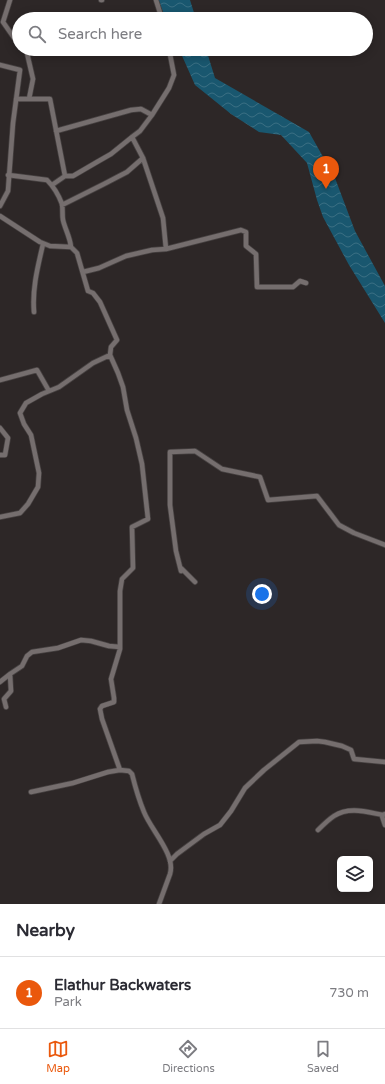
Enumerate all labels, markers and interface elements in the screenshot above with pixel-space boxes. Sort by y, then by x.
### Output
search box [12,12,373,56]
icon: search [26,23,48,45]
text: Search here [58,25,142,43]
pin: 1 [313,156,339,189]
your location [252,584,272,604]
map controls [337,856,373,892]
button: layers [337,856,373,892]
text: Nearby [16,920,75,941]
text: Elathur Backwaters [54,976,191,994]
text: 1 [25,985,33,1001]
text: 730 m [329,985,369,1001]
text: Park [54,994,82,1010]
tab: Map [46,1038,70,1075]
tab: Directions [162,1038,215,1075]
tab: Saved [307,1038,339,1075]

